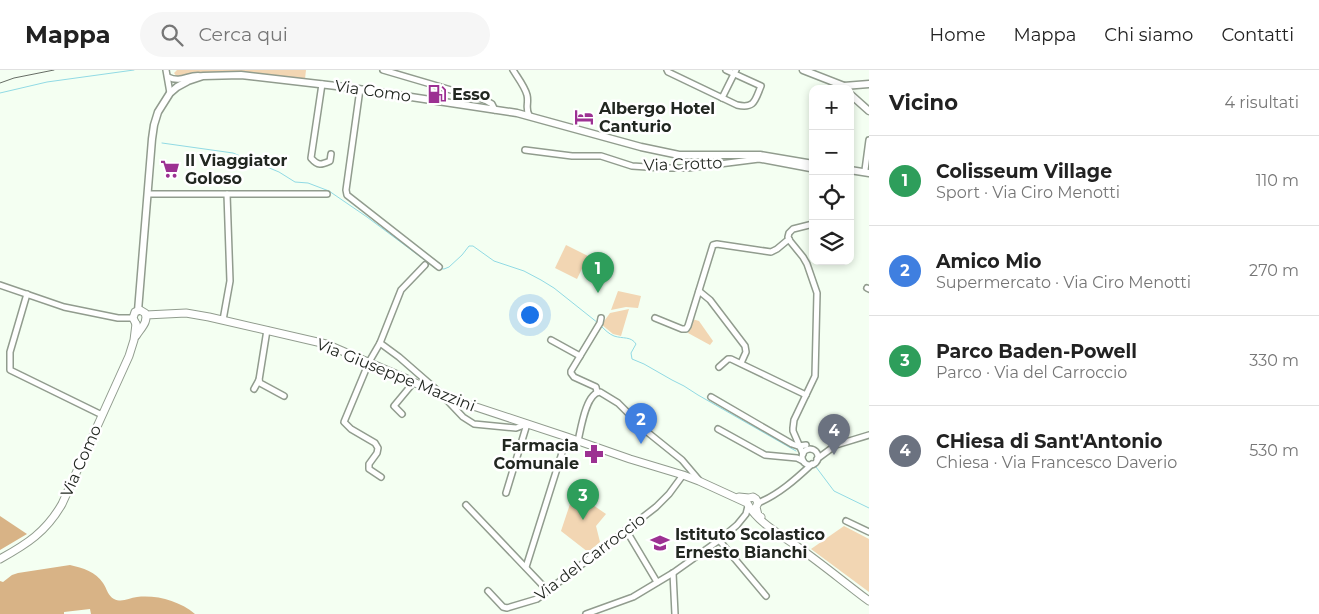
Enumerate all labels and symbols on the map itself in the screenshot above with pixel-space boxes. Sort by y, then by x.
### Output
street label: Via Como [334,76,412,106]
fuel station icon: Esso [426,83,448,105]
place label: Esso [452,85,490,104]
place label: Albergo Hotel Canturio [598,99,715,136]
hotel icon: Albergo Hotel Canturio [573,106,595,128]
place label: Il Viaggiator Goloso [185,151,287,188]
street label: Via Crotto [643,153,723,175]
supermarket icon: Il Viaggiator Goloso [159,158,181,180]
pin: 1 [582,252,614,293]
your location [517,302,543,328]
street label: Via Giuseppe Mazzini [314,334,478,416]
pin: 2 [625,403,657,444]
pin: 4 [818,414,850,455]
street label: Via Como [57,422,105,500]
place label: Farmacia Comunale [494,436,579,473]
pharmacy icon: Farmacia Comunale [583,443,605,465]
pin: 3 [567,479,599,520]
street label: Via del Carroccio [531,509,649,605]
place label: Istituto Scolastico Ernesto Bianchi [675,525,825,562]
school or university icon: Istituto Scolastico Ernesto Bianchi [649,532,671,554]

